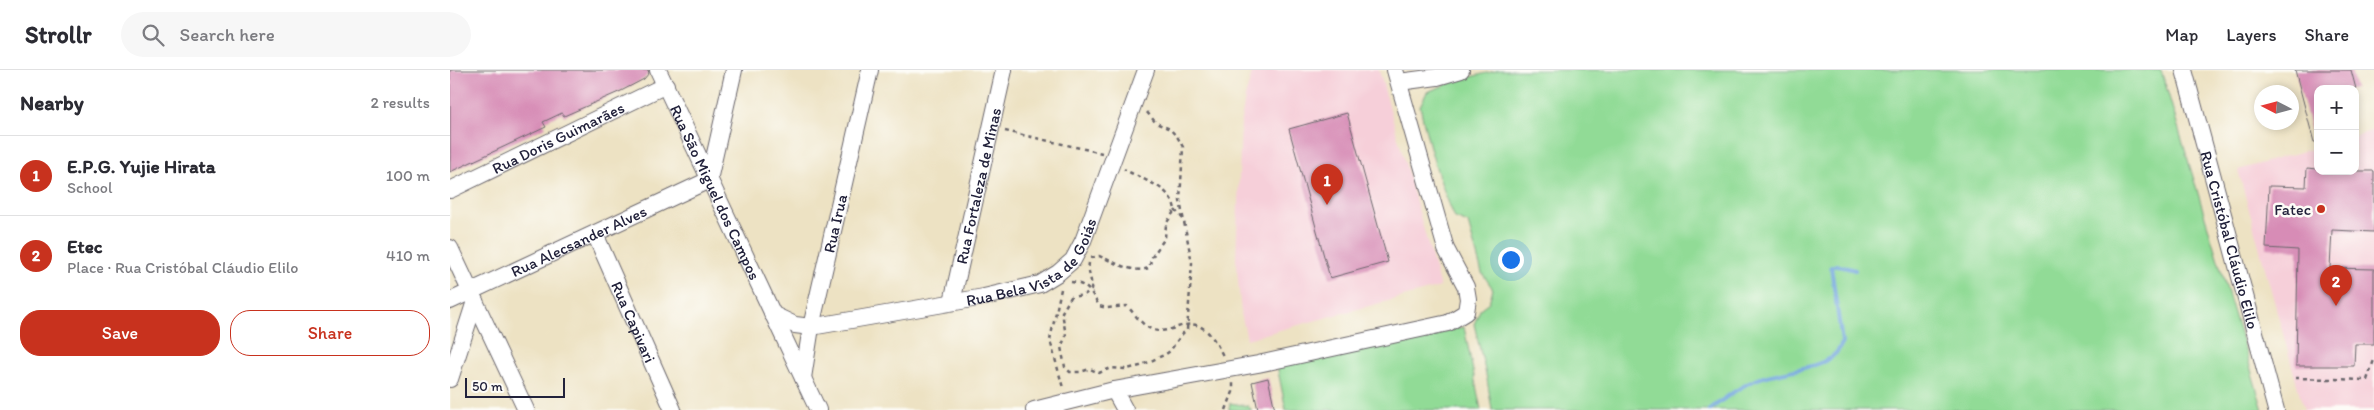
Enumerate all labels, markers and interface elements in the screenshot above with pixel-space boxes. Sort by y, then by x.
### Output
search box [121,12,471,57]
text: Strollr [25,20,91,49]
icon: search [139,21,167,49]
text: Search here [179,23,275,46]
text: Map [2165,24,2198,46]
text: Layers [2226,24,2276,46]
text: Share [2304,24,2349,46]
north arrow [2254,85,2299,130]
map controls [2314,85,2359,175]
button: + [2314,85,2359,130]
text: Nearby [20,90,84,115]
text: 2 results [370,93,430,112]
street label: Rua Doris Guimarães [489,98,627,178]
street label: Rua São Miguel dos Campos [666,102,764,283]
street label: Rua Fortaleza de Minas [952,106,1005,266]
button: − [2314,130,2359,175]
street label: Rua Cristóbal Cláudio Elilo [2196,149,2263,331]
text: E.P.G. Yujie Hirata [67,155,216,178]
pin: 1 [1311,164,1343,205]
text: 1 [32,166,40,185]
text: 100 m [386,166,430,185]
text: School [67,178,113,197]
street label: Rua Irua [819,192,851,255]
place label: Fatec [2274,200,2311,219]
street label: Rua Alecsander Alves [508,201,650,281]
marker: Fatec [2315,203,2327,215]
street label: Rua Bela Vista de Goiás [965,216,1101,310]
text: Etec [67,235,102,258]
text: 2 [32,246,40,265]
text: 410 m [386,246,430,265]
your location [1498,247,1524,273]
text: Place · Rua Cristóbal Cláudio Elilo [67,258,298,277]
pin: 2 [2320,265,2352,306]
street label: Rua Capivari [607,278,660,366]
button: Save [20,310,220,356]
button: Share [230,310,430,356]
scale bar [465,375,565,398]
text: 50 m [472,378,503,395]

